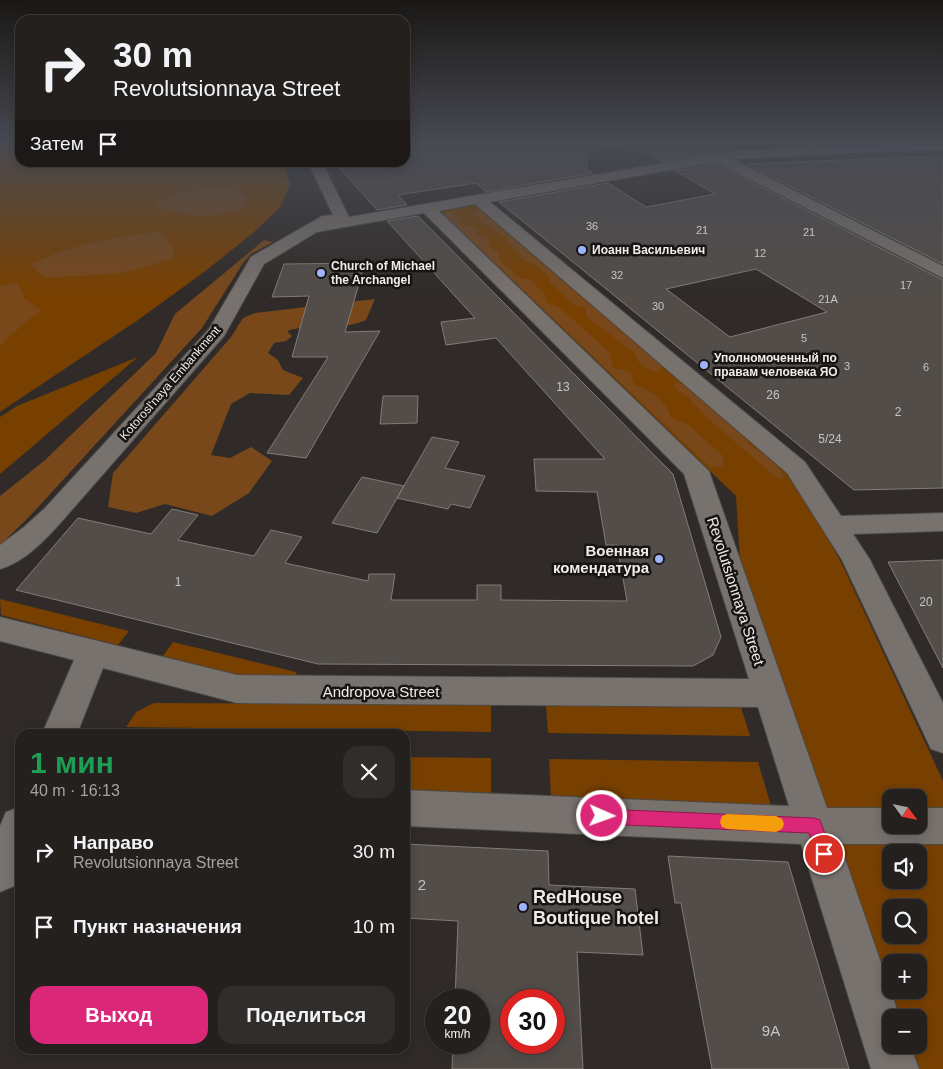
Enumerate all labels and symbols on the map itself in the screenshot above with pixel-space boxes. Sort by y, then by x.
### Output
house number: 36 [586,220,598,232]
house number: 21 [696,224,708,236]
house number: 21 [803,226,815,238]
place label: Иоанн Васильевич [592,243,705,257]
marker: Иоанн Васильевич [576,244,588,256]
house number: 12 [754,247,766,259]
place label: Church of Michael the Archangel [331,259,435,287]
marker: Church of Michael the Archangel [315,267,327,279]
house number: 32 [611,269,623,281]
house number: 17 [900,279,912,291]
house number: 21А [818,293,838,305]
house number: 30 [652,300,664,312]
street label: Kotorosl'naya Embankment [117,323,224,443]
house number: 5 [801,332,807,344]
place label: Уполномоченный по правам человека ЯО [714,351,838,379]
marker: Уполномоченный по правам человека ЯО [698,359,710,371]
house number: 3 [844,360,850,372]
house number: 6 [923,361,929,373]
house number: 13 [556,380,570,394]
house number: 26 [766,388,780,402]
house number: 2 [895,405,902,419]
house number: 5/24 [818,432,842,446]
street label: Revolutsionnaya Street [704,515,768,668]
place label: Военная комендатура [553,542,650,576]
marker: Военная комендатура [653,553,665,565]
house number: 1 [175,575,182,589]
house number: 20 [919,595,933,609]
street label: Andropova Street [323,683,440,700]
position arrow [575,789,627,841]
north arrow [882,789,928,834]
pin [803,833,845,875]
house number: 2 [418,876,426,893]
place label: RedHouse Boutique hotel [533,887,659,928]
marker: RedHouse Boutique hotel [517,901,529,913]
speed limit sign: 30 [500,989,565,1054]
house number: 9А [762,1022,780,1039]

